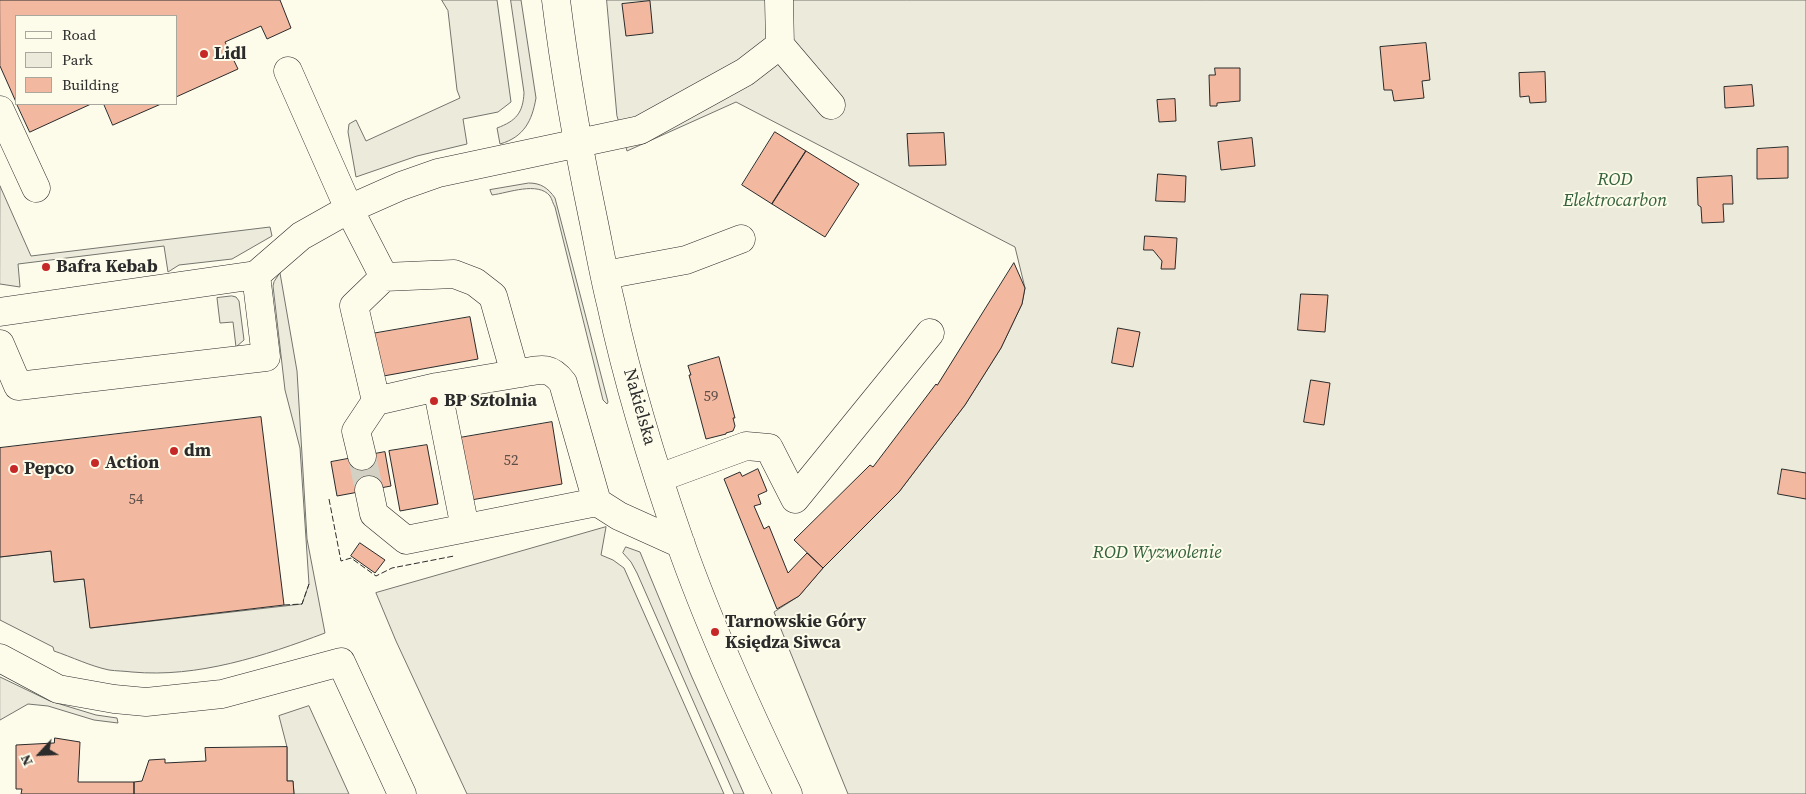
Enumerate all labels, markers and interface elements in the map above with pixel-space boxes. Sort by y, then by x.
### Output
legend [15,15,178,105]
text: Road [62,24,96,45]
place label: Lidl [214,43,247,65]
marker: Lidl [198,48,210,60]
text: Park [62,49,93,70]
text: Building [62,74,119,95]
park label: ROD Elektrocarbon [1563,169,1667,212]
place label: Bafra Kebab [56,256,158,278]
marker: Bafra Kebab [40,261,52,273]
street label: Nakielska [618,366,660,448]
house number: 59 [704,388,718,406]
place label: BP Sztolnia [444,390,537,412]
marker: BP Sztolnia [428,395,440,407]
place label: dm [184,440,211,462]
marker: dm [168,445,180,457]
place label: Action [105,452,159,474]
house number: 52 [504,452,518,470]
marker: Action [89,457,101,469]
place label: Pepco [24,458,74,480]
marker: Pepco [8,463,20,475]
house number: 54 [129,491,143,509]
park label: ROD Wyzwolenie [1092,542,1222,564]
place label: Tarnowskie Góry Księdza Siwca [725,611,866,654]
marker: Tarnowskie Góry Księdza Siwca [709,626,721,638]
north arrow [15,729,65,779]
text: N [15,751,38,769]

